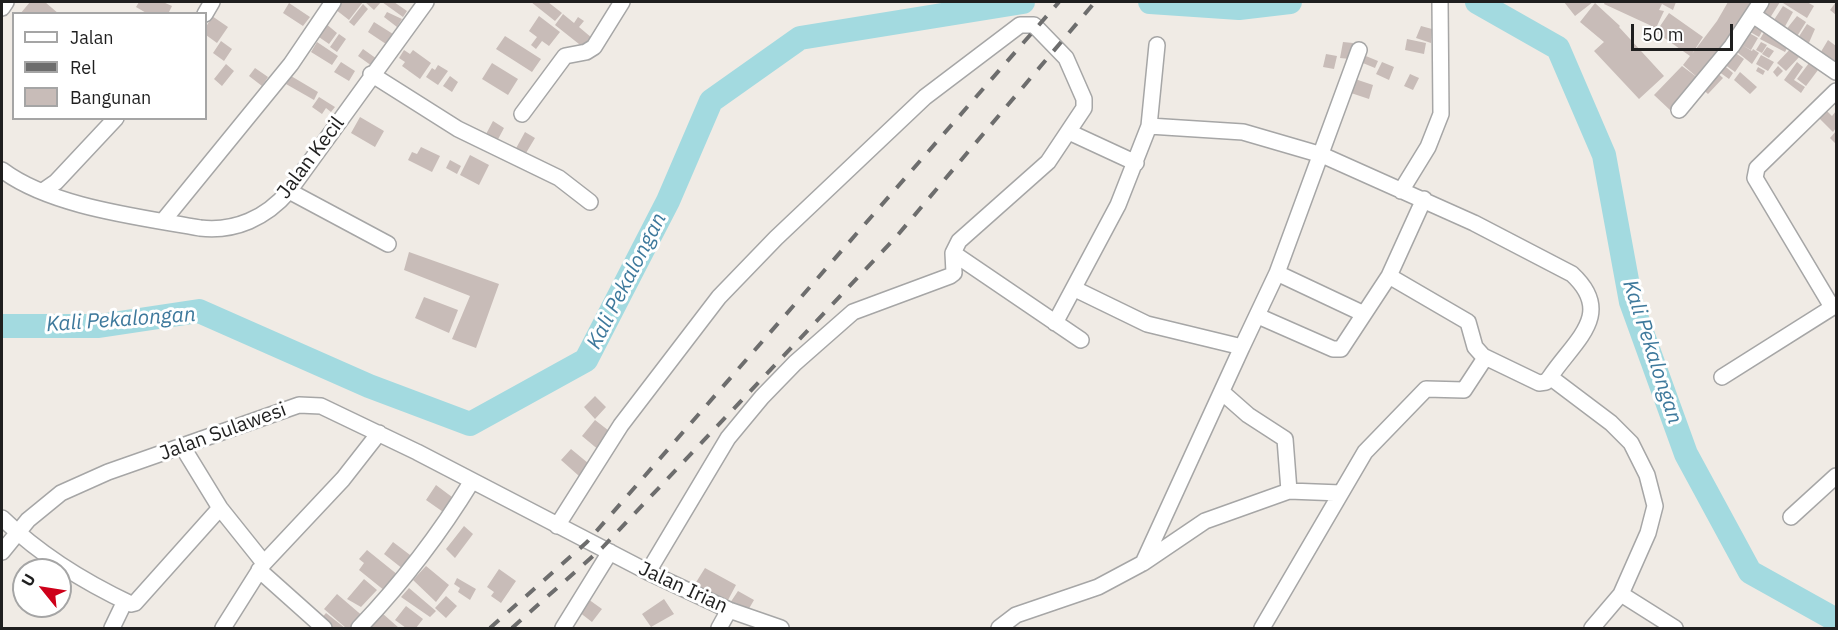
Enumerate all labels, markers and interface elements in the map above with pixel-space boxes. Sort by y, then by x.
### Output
legend [12,12,207,120]
scale bar [1634,12,1736,50]
text: 50 m [1642,23,1684,46]
text: Jalan [70,26,114,49]
text: Rel [70,56,96,79]
text: Bangunan [70,86,151,109]
street label: Jalan Kecil [272,112,350,204]
water label: Kali Pekalongan [582,209,672,353]
water label: Kali Pekalongan [1617,277,1687,427]
water label: Kali Pekalongan [46,302,196,338]
street label: Jalan Sulawesi [156,398,290,466]
street label: Jalan Irian [635,557,731,619]
north arrow [12,558,72,618]
text: U [17,570,40,590]

